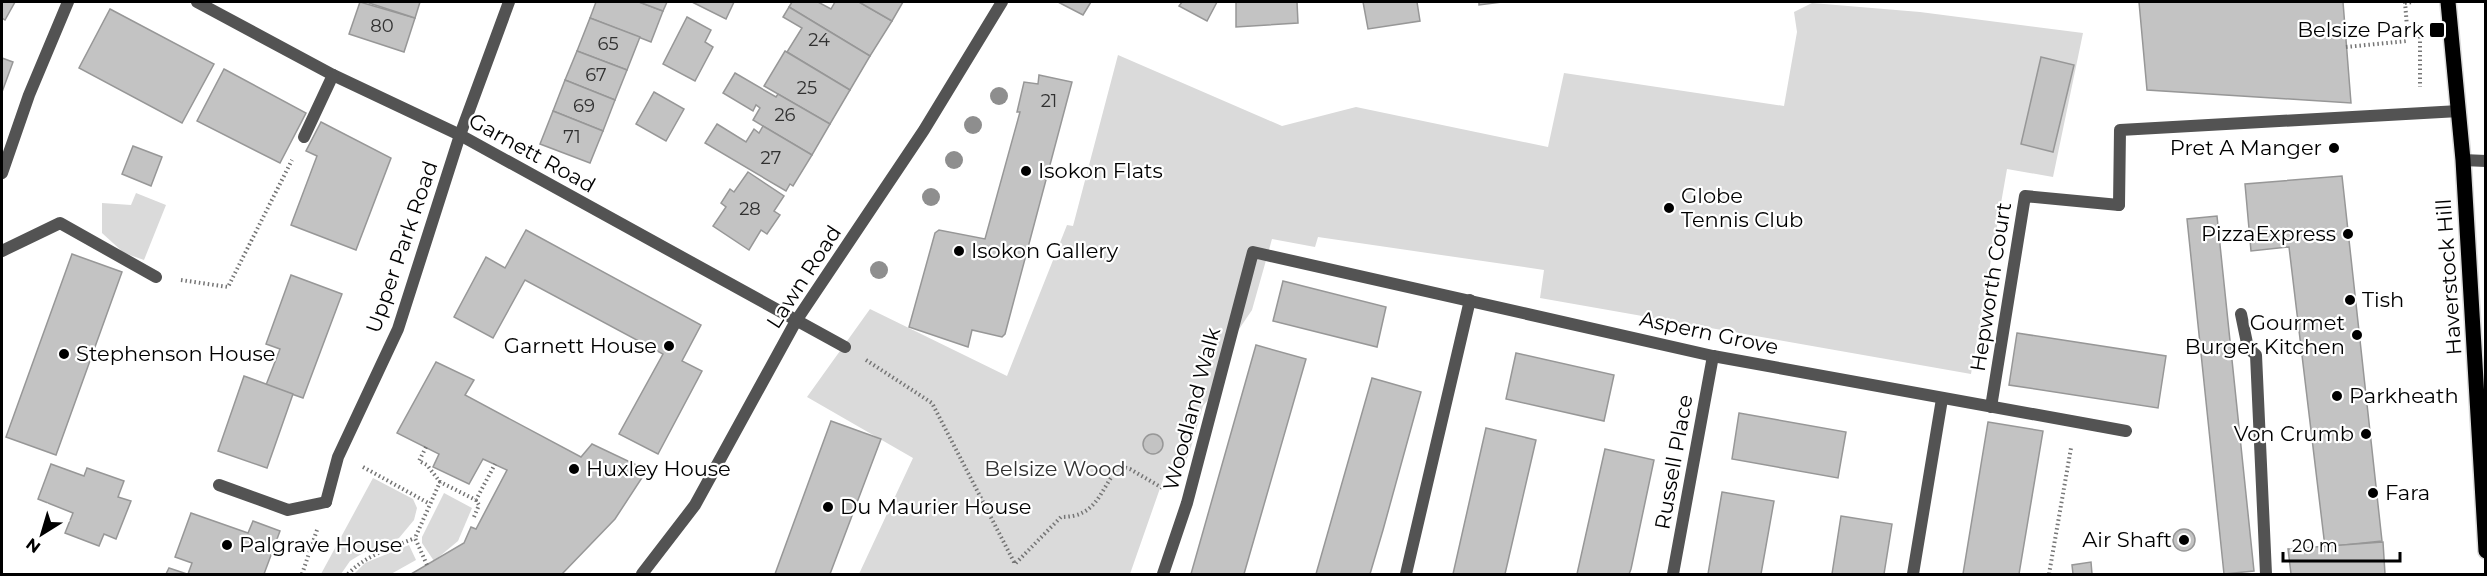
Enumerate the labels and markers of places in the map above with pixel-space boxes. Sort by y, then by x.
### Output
place label: Belsize Park [2297,17,2424,42]
marker: Belsize Park [2428,21,2446,39]
place label: Pret A Manger [2170,135,2322,160]
marker: Pret A Manger [2327,141,2341,155]
place label: Isokon Flats [1038,158,1163,183]
marker: Isokon Flats [1019,164,1033,178]
place label: Globe Tennis Club [1681,183,1803,232]
marker: Globe Tennis Club [1662,201,1676,215]
place label: PizzaExpress [2201,221,2336,246]
marker: PizzaExpress [2341,227,2355,241]
place label: Isokon Gallery [971,238,1119,263]
marker: Isokon Gallery [952,244,966,258]
place label: Tish [2362,287,2404,312]
marker: Tish [2343,293,2357,307]
place label: Gourmet Burger Kitchen [2185,310,2345,359]
marker: Gourmet Burger Kitchen [2350,328,2364,342]
place label: Garnett House [504,333,657,358]
marker: Garnett House [662,339,676,353]
place label: Stephenson House [76,341,275,366]
marker: Stephenson House [57,347,71,361]
place label: Parkheath [2349,383,2459,408]
marker: Parkheath [2330,389,2344,403]
place label: Von Crumb [2234,421,2354,446]
marker: Von Crumb [2359,427,2373,441]
place label: Huxley House [586,456,731,481]
marker: Huxley House [567,462,581,476]
place label: Fara [2385,480,2430,505]
marker: Fara [2366,486,2380,500]
place label: Du Maurier House [840,494,1031,519]
marker: Du Maurier House [821,500,835,514]
place label: Air Shaft [2082,527,2172,552]
place label: Palgrave House [239,532,402,557]
marker: Air Shaft [2177,533,2191,547]
marker: Palgrave House [220,538,234,552]

